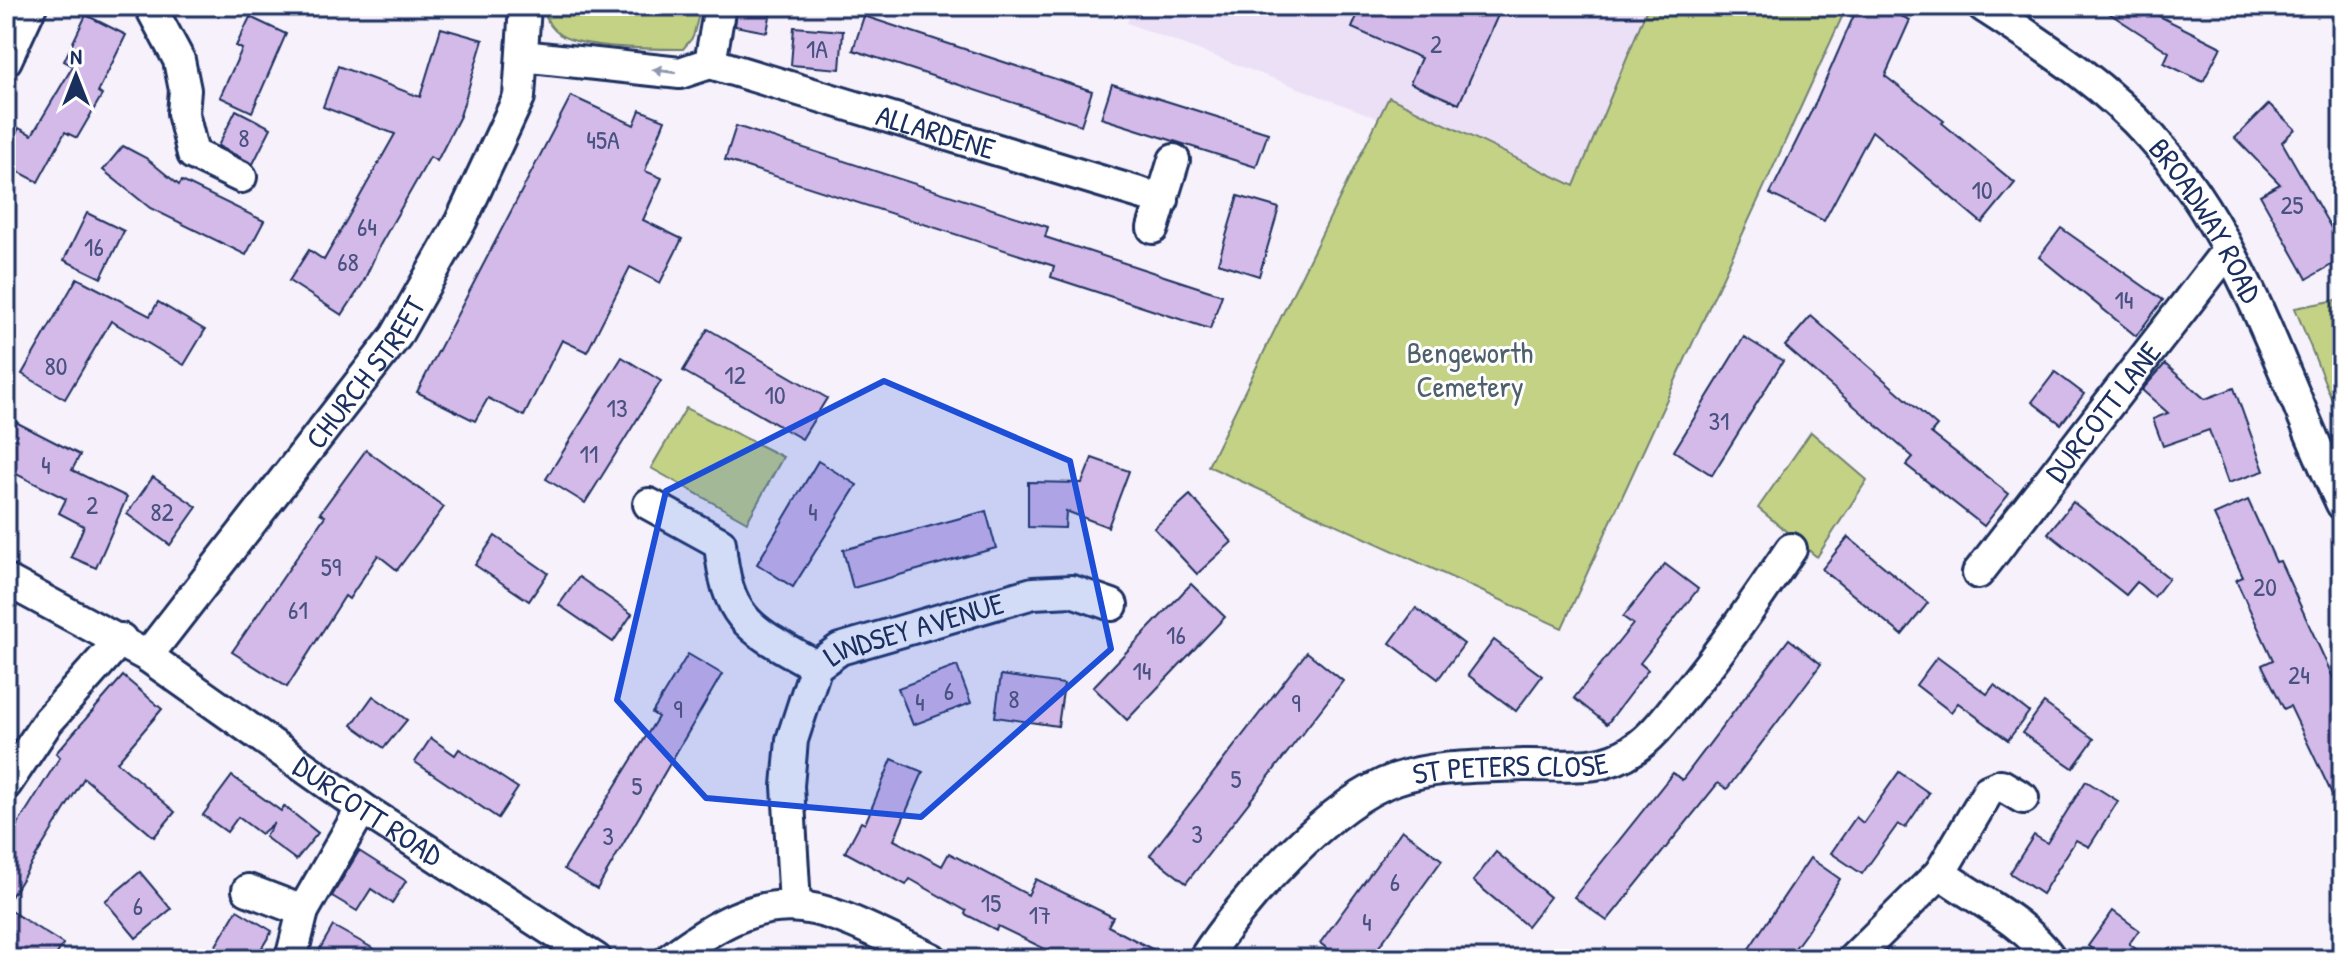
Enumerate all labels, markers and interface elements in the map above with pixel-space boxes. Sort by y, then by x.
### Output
house number: 2 [1430,26,1442,61]
house number: 1A [806,31,828,66]
north arrow [36,36,116,116]
text: N [70,41,82,71]
one-way arrow [651,64,676,77]
street label: ALLARDENE [872,95,1000,168]
house number: 8 [238,120,250,155]
house number: 45A [586,122,620,157]
street label: BROADWAY ROAD [2140,129,2272,310]
house number: 10 [1971,172,1993,207]
house number: 25 [2280,187,2304,222]
house number: 64 [357,209,377,244]
house number: 16 [84,229,104,264]
house number: 68 [337,244,359,279]
house number: 14 [2114,282,2134,317]
street label: CHURCH STREET [296,288,435,457]
park label: Bengeworth Cemetery [1407,332,1533,406]
street label: DURCOTT LANE [2036,333,2170,490]
house number: 80 [45,348,67,383]
house number: 12 [724,357,746,392]
house number: 10 [764,377,786,412]
house number: 13 [606,390,628,425]
house number: 31 [1708,403,1730,438]
house number: 11 [580,436,598,471]
house number: 4 [41,447,51,482]
house number: 2 [86,487,98,522]
house number: 82 [150,494,174,529]
house number: 4 [808,494,818,529]
house number: 59 [321,549,341,584]
house number: 20 [2253,569,2277,604]
street label: LINDSEY AVENUE [815,583,1008,675]
house number: 61 [288,592,308,627]
house number: 16 [1166,617,1186,652]
house number: 14 [1132,653,1152,688]
house number: 24 [2288,657,2310,692]
house number: 6 [944,673,954,708]
house number: 8 [1008,681,1020,716]
house number: 4 [915,684,925,719]
house number: 9 [1291,685,1301,720]
house number: 9 [673,691,683,726]
street label: ST PETERS CLOSE [1409,742,1612,794]
street label: DURCOTT ROAD [286,746,451,875]
house number: 5 [1231,761,1242,796]
house number: 5 [632,768,643,803]
house number: 3 [1191,816,1203,851]
house number: 3 [602,818,614,853]
house number: 6 [1390,864,1400,899]
house number: 15 [981,885,1001,920]
house number: 6 [133,888,143,923]
house number: 17 [1029,897,1051,932]
house number: 4 [1362,904,1372,939]

